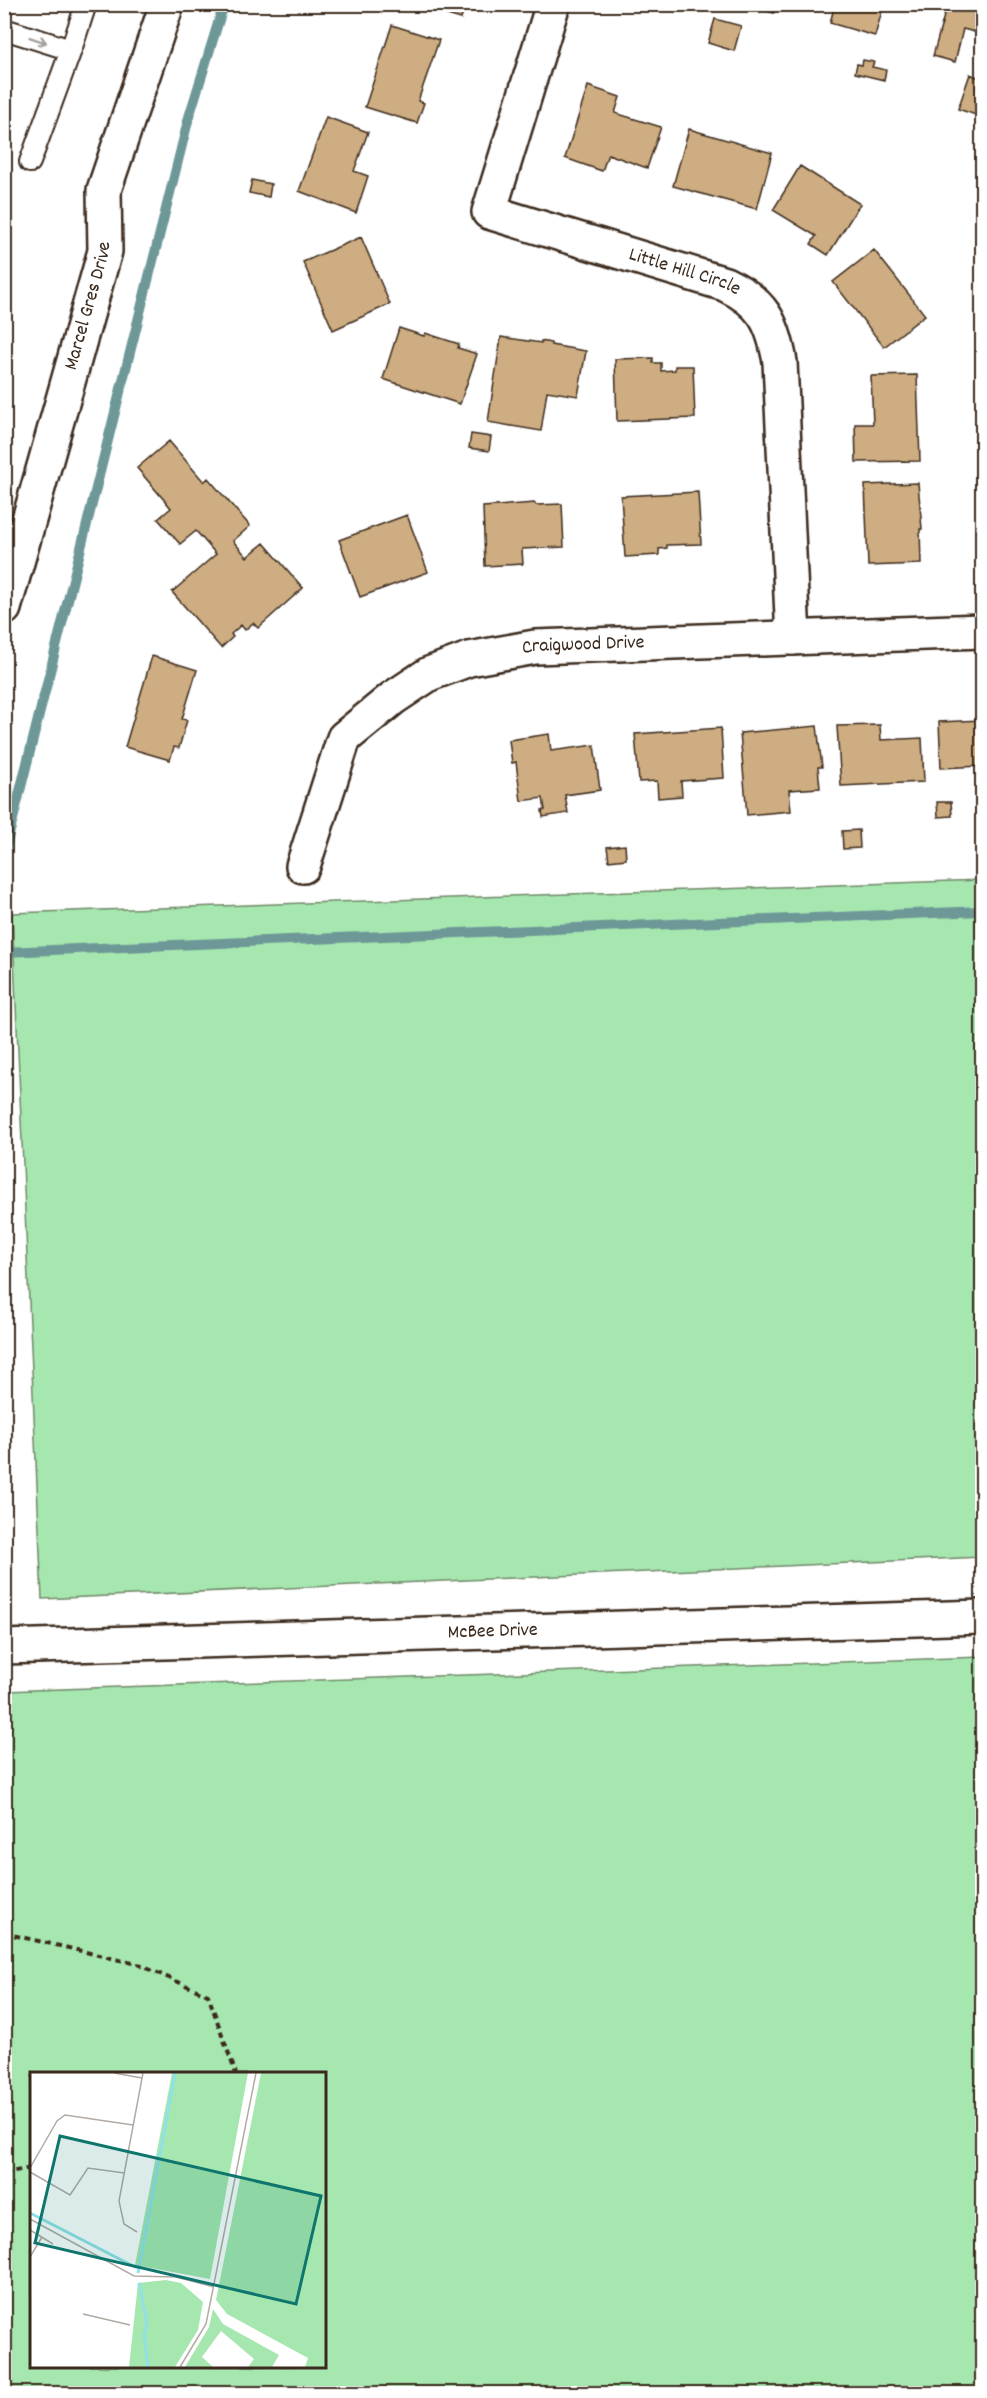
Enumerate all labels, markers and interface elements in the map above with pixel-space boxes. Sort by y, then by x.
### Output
one-way arrow [28,35,47,46]
street label: Marcel Gres Drive [58,241,119,374]
street label: Little Hill Circle [625,241,746,304]
street label: Craigwood Drive [520,629,645,663]
street label: McBee Drive [447,1617,538,1647]
inset map [30,2072,326,2368]

